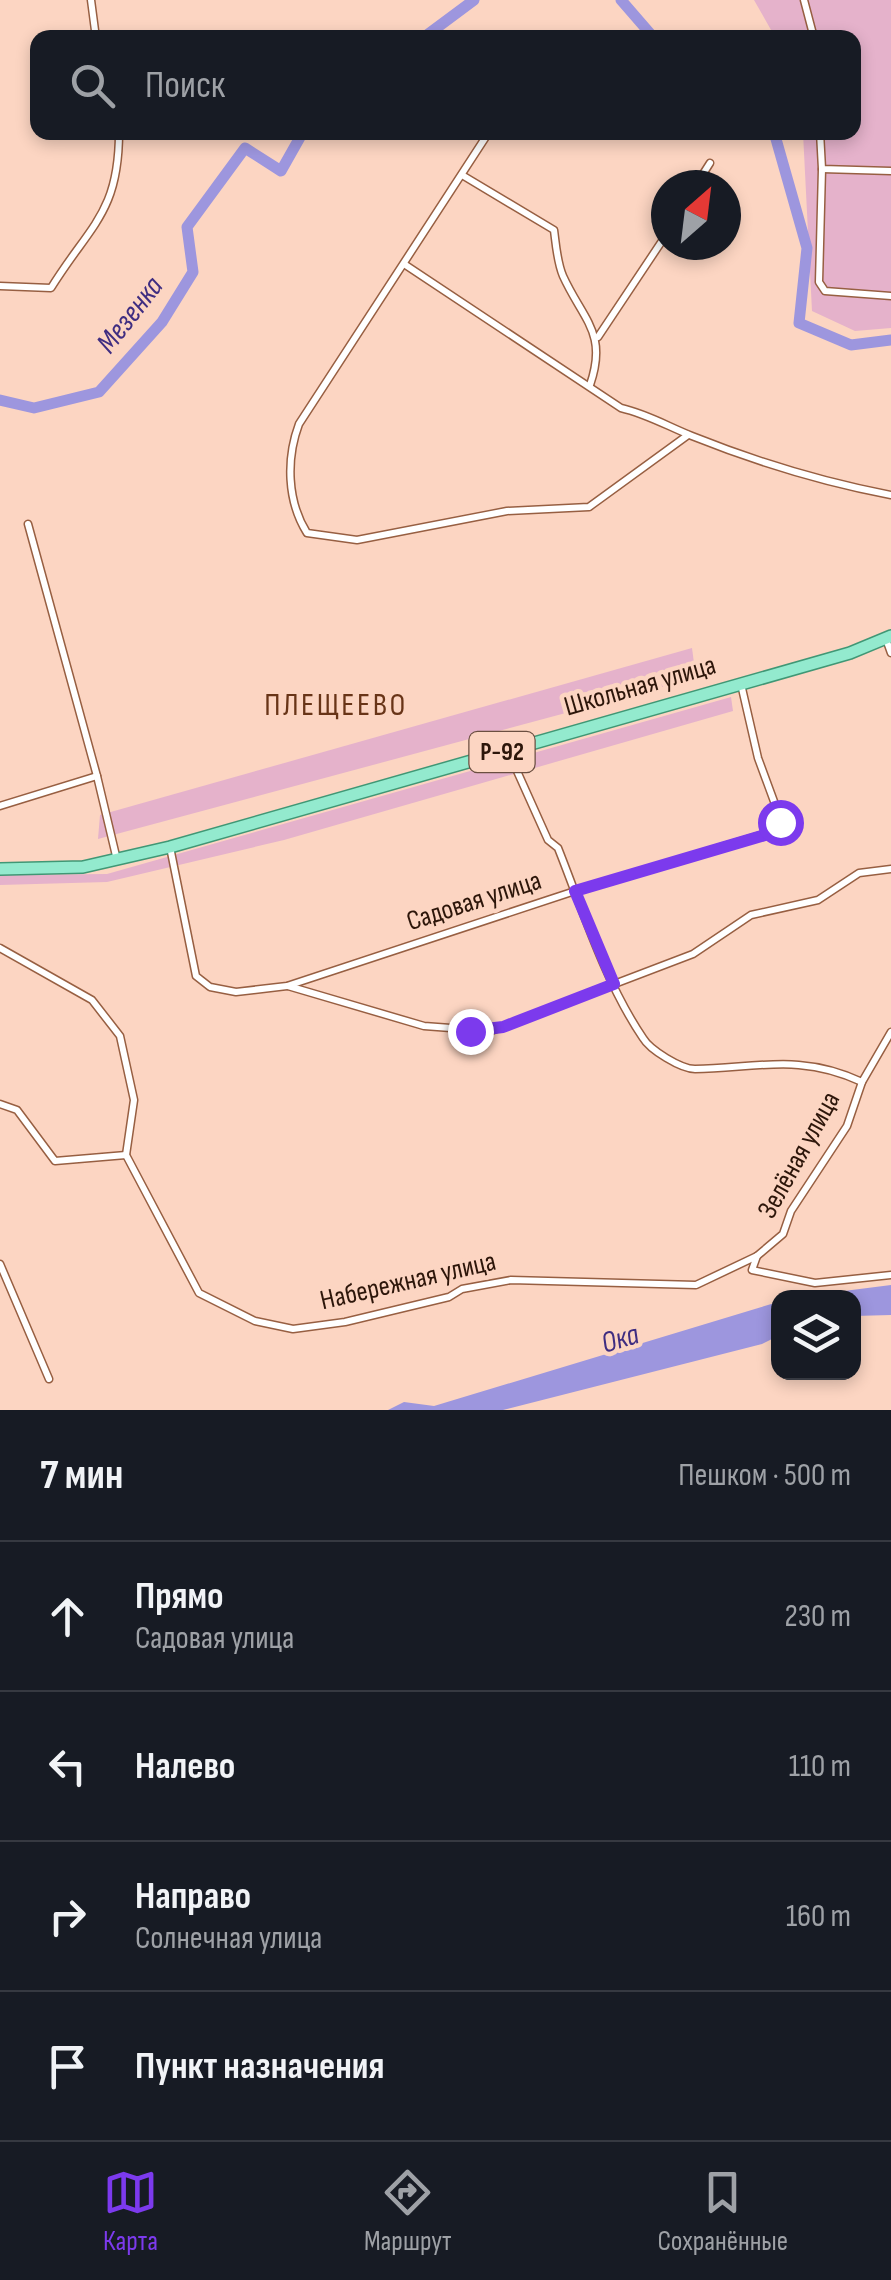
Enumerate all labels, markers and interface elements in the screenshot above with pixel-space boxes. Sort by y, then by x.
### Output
search box [30,30,861,140]
icon: search [65,58,120,113]
text: Поиск [145,63,225,108]
north arrow [651,170,741,260]
water label: Мезенка [89,270,171,360]
street label: Школьная улица [560,649,720,723]
district label: ПЛЕЩЕЕВО [264,686,408,725]
road number: Р-92 [470,732,534,772]
route start [758,800,804,846]
street label: Садовая улица [403,864,545,938]
route end [448,1009,494,1055]
street label: Зелёная улица [751,1086,847,1224]
street label: Набережная улица [317,1245,499,1317]
map controls [771,1290,861,1380]
button: layers [771,1290,861,1380]
water label: Ока [597,1316,643,1362]
text: 7 мин [40,1450,123,1501]
text: Пешком · 500 m [678,1456,851,1495]
text: Прямо [135,1574,224,1619]
icon: ahead [40,1589,95,1644]
text: 230 m [784,1597,851,1636]
text: Садовая улица [135,1619,294,1658]
icon: left [40,1739,95,1794]
text: Налево [135,1744,235,1789]
text: 110 m [789,1747,851,1786]
text: Направо [135,1874,251,1919]
icon: right [40,1889,95,1944]
text: 160 m [786,1897,851,1936]
text: Солнечная улица [135,1919,322,1958]
icon: arrive [40,2039,95,2094]
text: Пункт назначения [135,2044,384,2089]
tab: Карта [103,2165,158,2258]
tab: Маршрут [364,2165,452,2258]
tab: Сохранённые [657,2165,788,2258]

